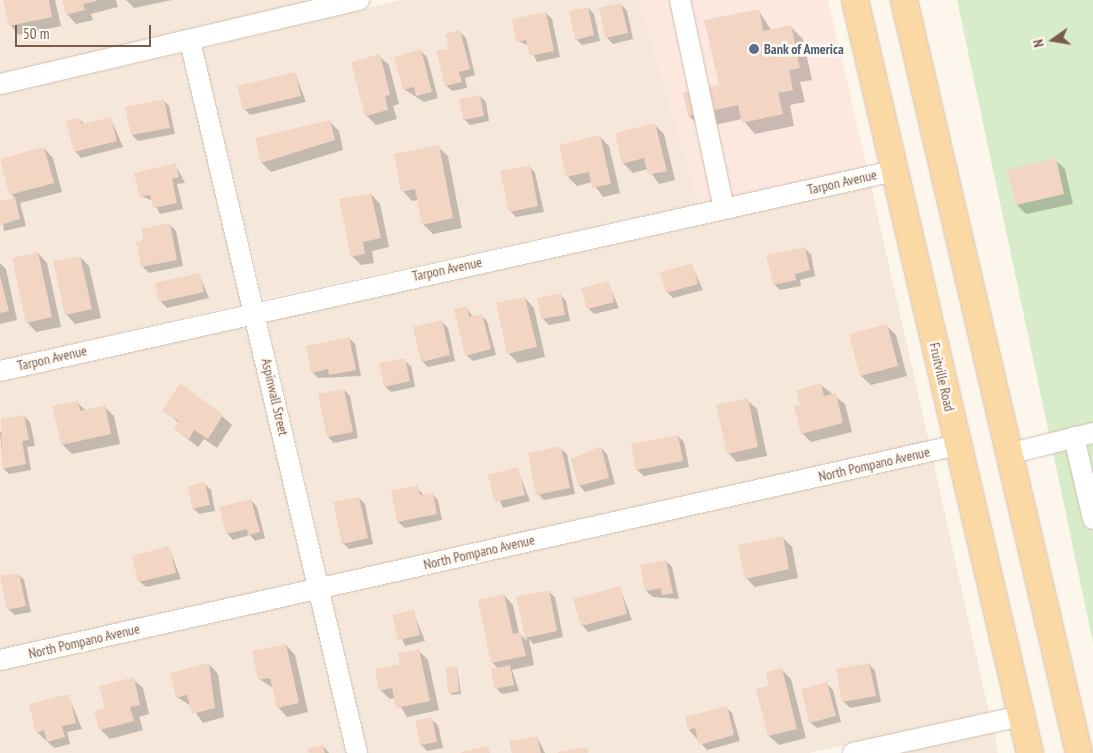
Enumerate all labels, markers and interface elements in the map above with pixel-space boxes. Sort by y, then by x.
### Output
scale bar [18,15,154,47]
north arrow [1028,15,1078,65]
text: 50 m [23,24,49,43]
text: N [1029,38,1048,49]
place label: Bank of America [764,41,844,57]
marker: Bank of America [748,43,760,55]
street label: Tarpon Avenue [805,166,879,198]
street label: Tarpon Avenue [410,253,484,285]
street label: Fruitville Road [926,341,958,413]
street label: Tarpon Avenue [15,342,89,374]
street label: Aspinwall Street [258,357,292,437]
street label: North Pompano Avenue [817,443,931,485]
street label: North Pompano Avenue [422,531,536,573]
street label: North Pompano Avenue [27,620,141,662]

